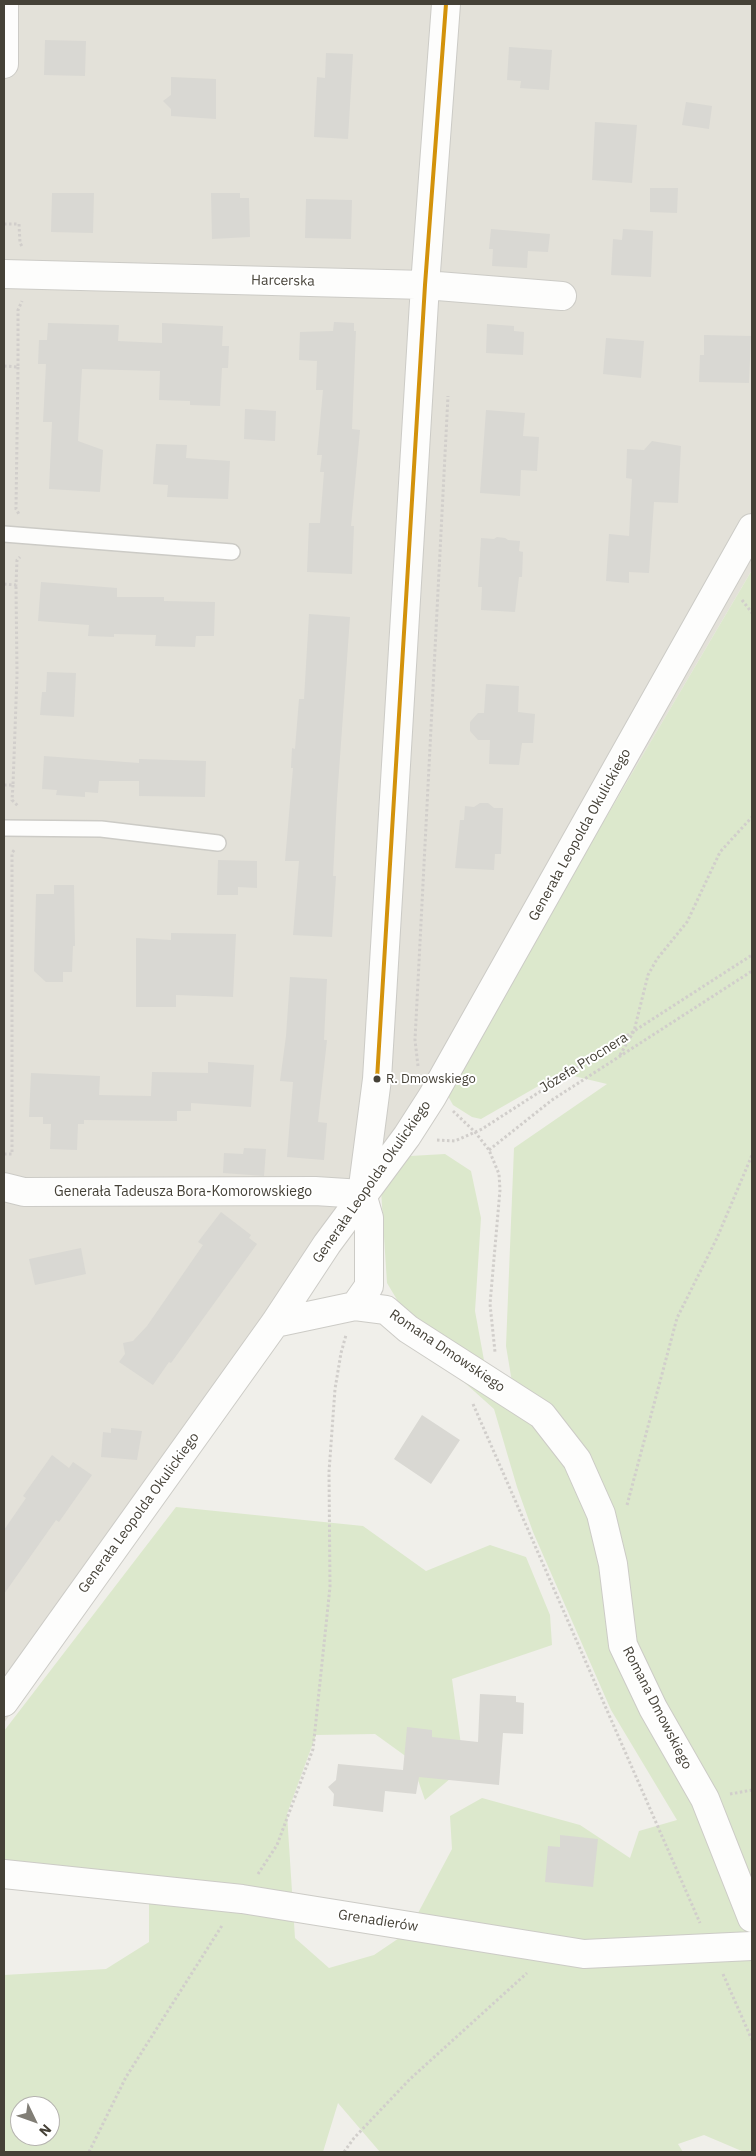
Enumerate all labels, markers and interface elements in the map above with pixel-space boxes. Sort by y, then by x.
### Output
street label: Harcerska [251,272,315,290]
street label: Generała Leopolda Okulickiego [526,746,634,924]
street label: Józefa Procnera [537,1029,631,1097]
place label: R. Dmowskiego [386,1071,476,1087]
marker: R. Dmowskiego [372,1074,382,1084]
street label: Generała Leopolda Okulickiego [309,1098,435,1266]
street label: Generała Tadeusza Bora-Komorowskiego [54,1184,312,1200]
street label: Romana Dmowskiego [386,1306,508,1396]
street label: Generała Leopolda Okulickiego [75,1429,203,1597]
street label: Romana Dmowskiego [619,1644,695,1772]
street label: Grenadierów [337,1906,419,1936]
north arrow [10,2096,60,2146]
text: N [35,2121,55,2140]

